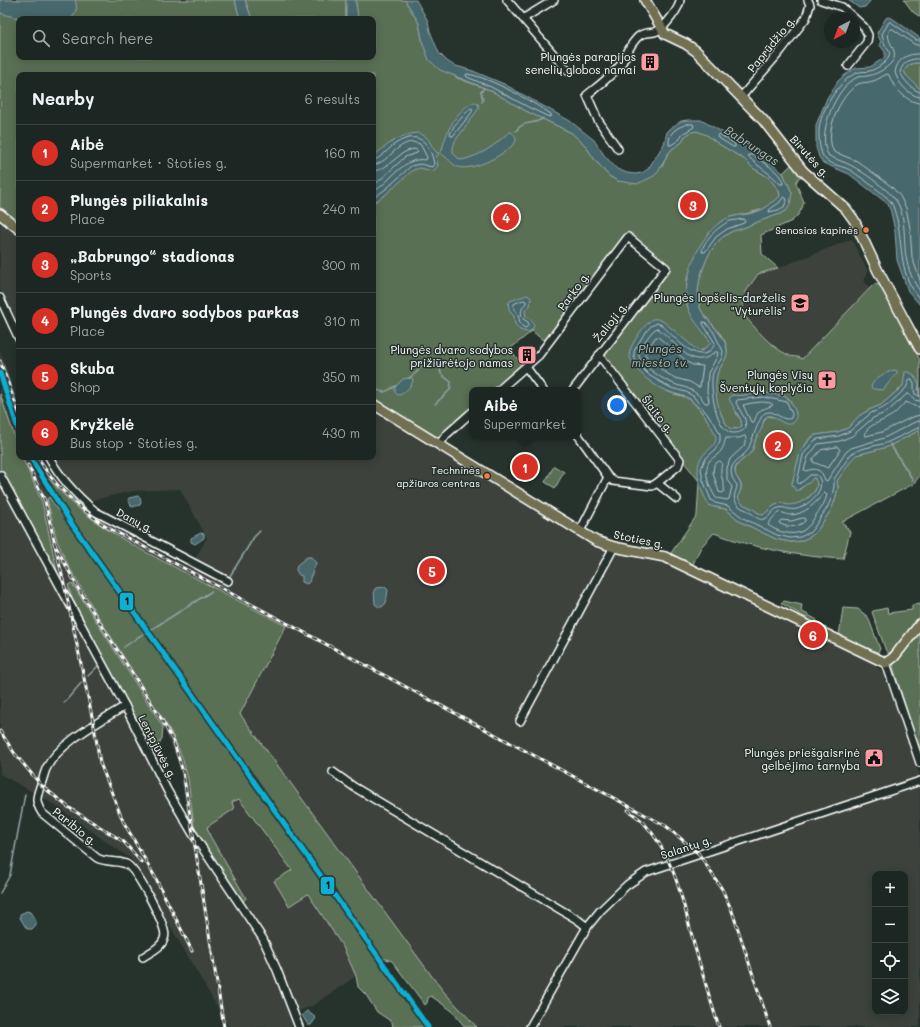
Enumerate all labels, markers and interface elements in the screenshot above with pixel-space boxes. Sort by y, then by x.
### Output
north arrow [824,12,860,48]
street label: Paprūdžio g. [744,13,798,75]
search box [16,16,376,60]
icon: search [30,27,52,49]
text: Search here [62,28,153,48]
place label: Plungės parapijos senelių globos namai [525,49,636,77]
building icon: Plungės parapijos senelių globos namai [639,51,661,73]
text: Nearby [32,87,94,109]
text: 6 results [305,90,360,107]
water label: Babrungas [722,121,783,169]
street label: Birutės g. [787,132,833,180]
text: Aibė [70,134,104,154]
text: 1 [42,144,48,161]
text: 160 m [324,144,360,161]
text: Supermarket · Stoties g. [70,154,227,171]
text: Plungės piliakalnis [70,190,208,210]
pin: 3 [680,190,706,220]
text: 2 [41,200,49,217]
text: 240 m [323,200,360,217]
pin: 4 [493,202,519,232]
text: Place [70,210,105,227]
place label: Senosios kapinės [775,223,858,237]
marker: Senosios kapinės [861,225,871,235]
text: „Babrungo“ stadionas [70,246,235,266]
text: 3 [41,256,49,273]
text: 300 m [322,256,360,273]
text: Sports [70,266,112,283]
street label: Parko g. [554,269,592,313]
place label: Plungės lopšelis-darželis "Vyturėlis" [654,290,786,318]
school or university icon: Plungės lopšelis-darželis "Vyturėlis" [789,292,811,314]
street label: Žalioji g. [590,299,630,345]
text: Plungės dvaro sodybos parkas [70,302,299,322]
text: 4 [41,312,49,329]
text: 310 m [324,312,360,329]
text: Place [70,322,105,339]
water label: Plungės miesto tv. [631,340,689,370]
place label: Plungės dvaro sodybos prižiūrėtojo namas [390,342,513,370]
building icon: Plungės dvaro sodybos prižiūrėtojo namas [516,344,538,366]
text: Skuba [70,358,115,378]
place label: Plungės Visų Šventųjų koplyčia [720,367,813,395]
text: 5 [41,368,49,385]
text: 350 m [322,368,360,385]
church icon: Plungės Visų Šventųjų koplyčia [816,369,838,391]
text: Shop [70,378,100,395]
popup [469,387,581,439]
street label: Šlaito g. [639,392,677,436]
text: Aibė [484,395,518,415]
your location [607,395,627,415]
text: Kryžkelė [70,414,134,434]
text: Supermarket [484,415,566,432]
text: 6 [41,424,49,441]
text: 430 m [322,424,360,441]
pin: 2 [765,430,791,460]
text: Bus stop · Stoties g. [70,434,198,451]
pin: 1 [512,452,538,482]
place label: Techninės apžiūros centras [396,463,480,490]
marker: Techninės apžiūros centras [482,471,492,481]
street label: Danų g. [114,504,156,536]
street label: Stoties g. [612,526,666,552]
pin: 5 [419,556,445,586]
line badge: 1 [119,592,134,611]
text: 1 [125,593,129,608]
pin: 6 [800,620,826,650]
street label: Lentpjūvės g. [135,712,181,782]
place label: Plungės priešgaisrinė gelbėjimo tarnyba [745,745,860,773]
public building icon: Plungės priešgaisrinė gelbėjimo tarnyba [863,747,885,769]
street label: Paribio g. [50,804,100,848]
street label: Salantų g. [659,832,713,862]
map controls [872,871,908,1015]
button: + [872,871,908,907]
line badge: 1 [320,876,335,895]
text: 1 [326,877,330,892]
button: − [872,907,908,943]
button: locate [872,943,908,979]
button: layers [872,979,908,1015]

